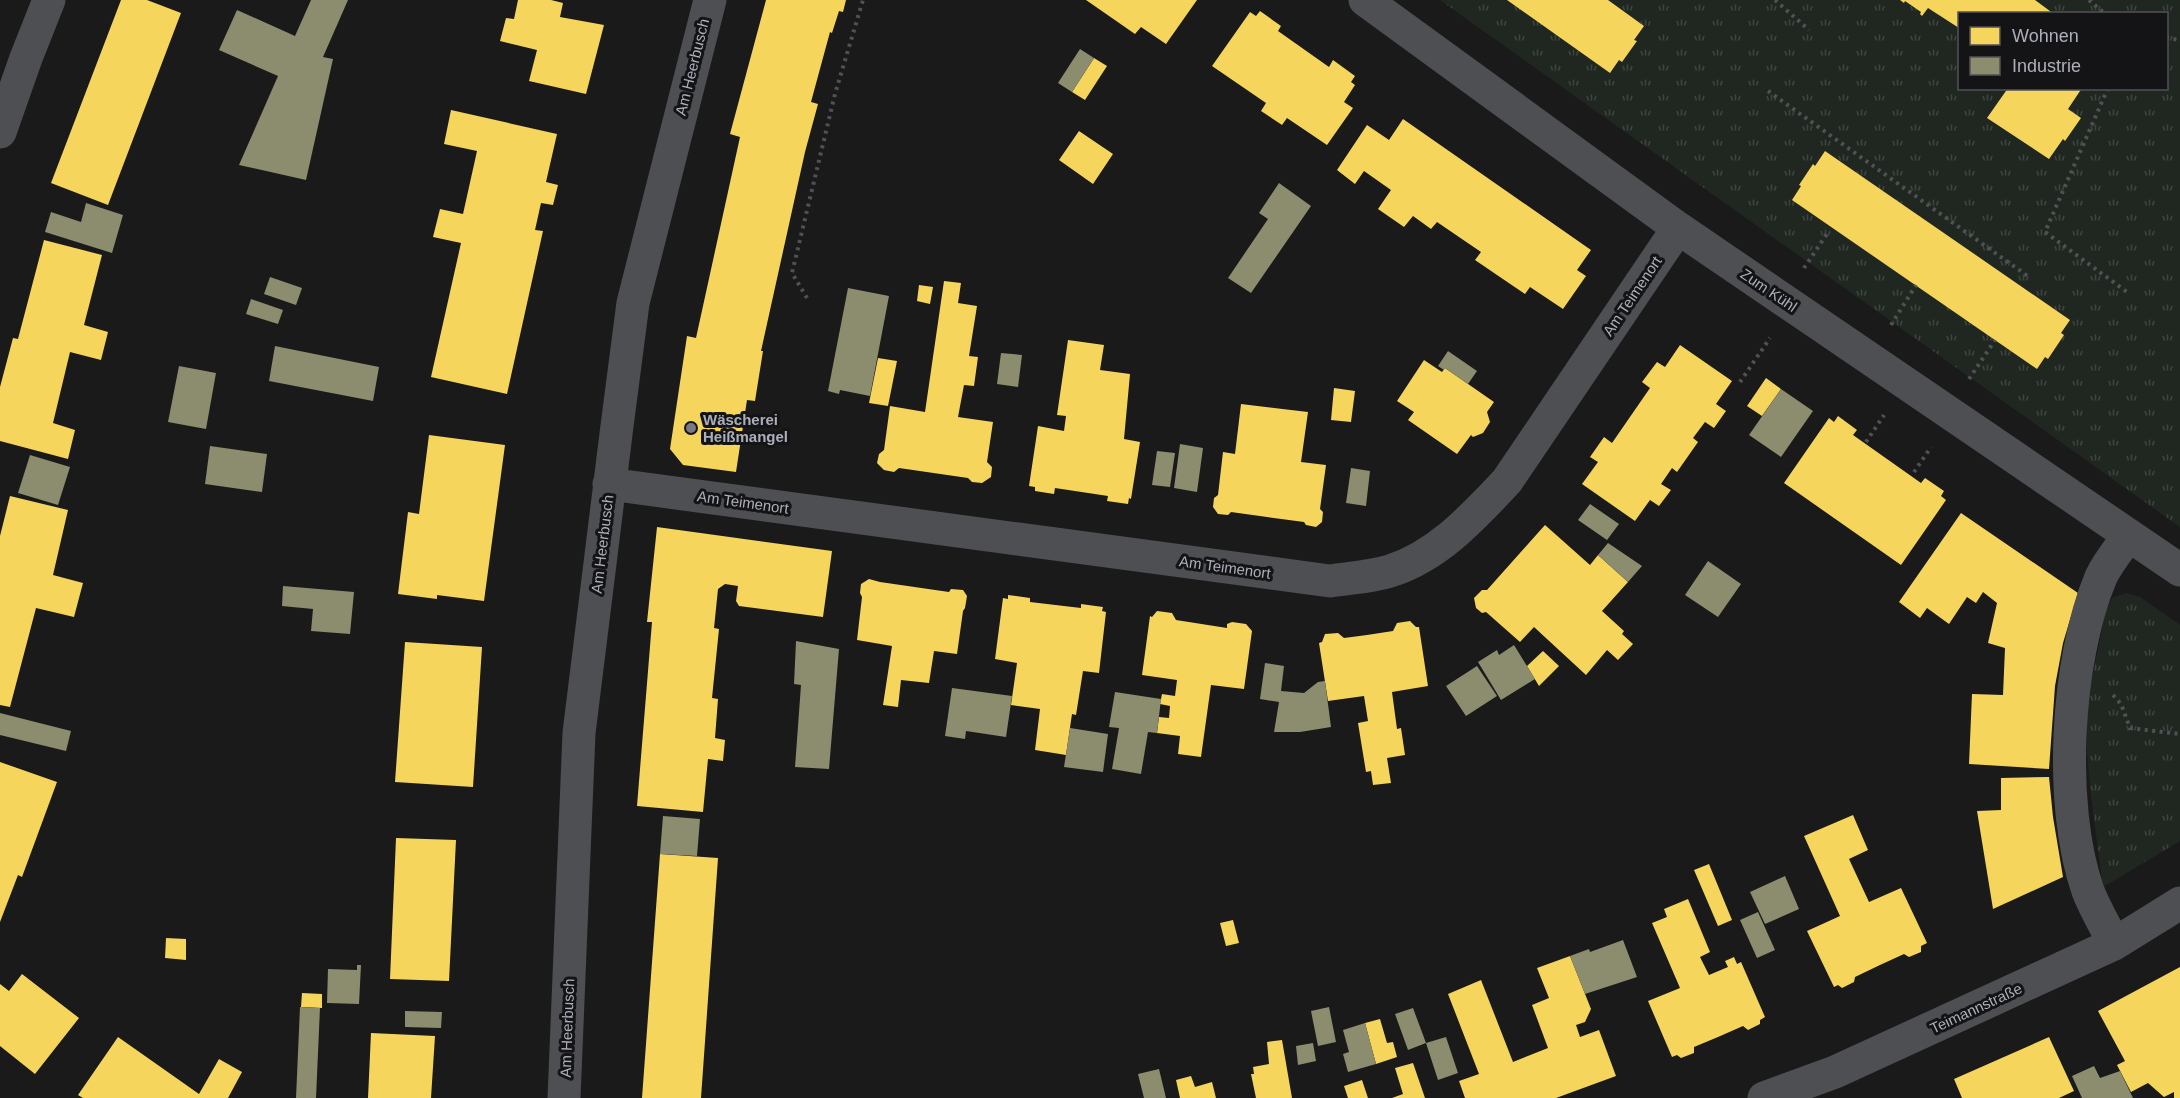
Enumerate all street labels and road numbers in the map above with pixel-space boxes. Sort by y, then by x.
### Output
street label: Am Heerbusch [672,17,712,117]
street label: Am Teimenort [1599,252,1665,339]
street label: Zum Kühl [1738,265,1800,315]
street label: Am Teimenort [696,487,791,517]
street label: Am Heerbusch [588,494,616,594]
street label: Am Teimenort [1178,552,1273,582]
street label: Am Heerbusch [557,978,577,1078]
street label: Teimannstraße [1927,979,2025,1037]

